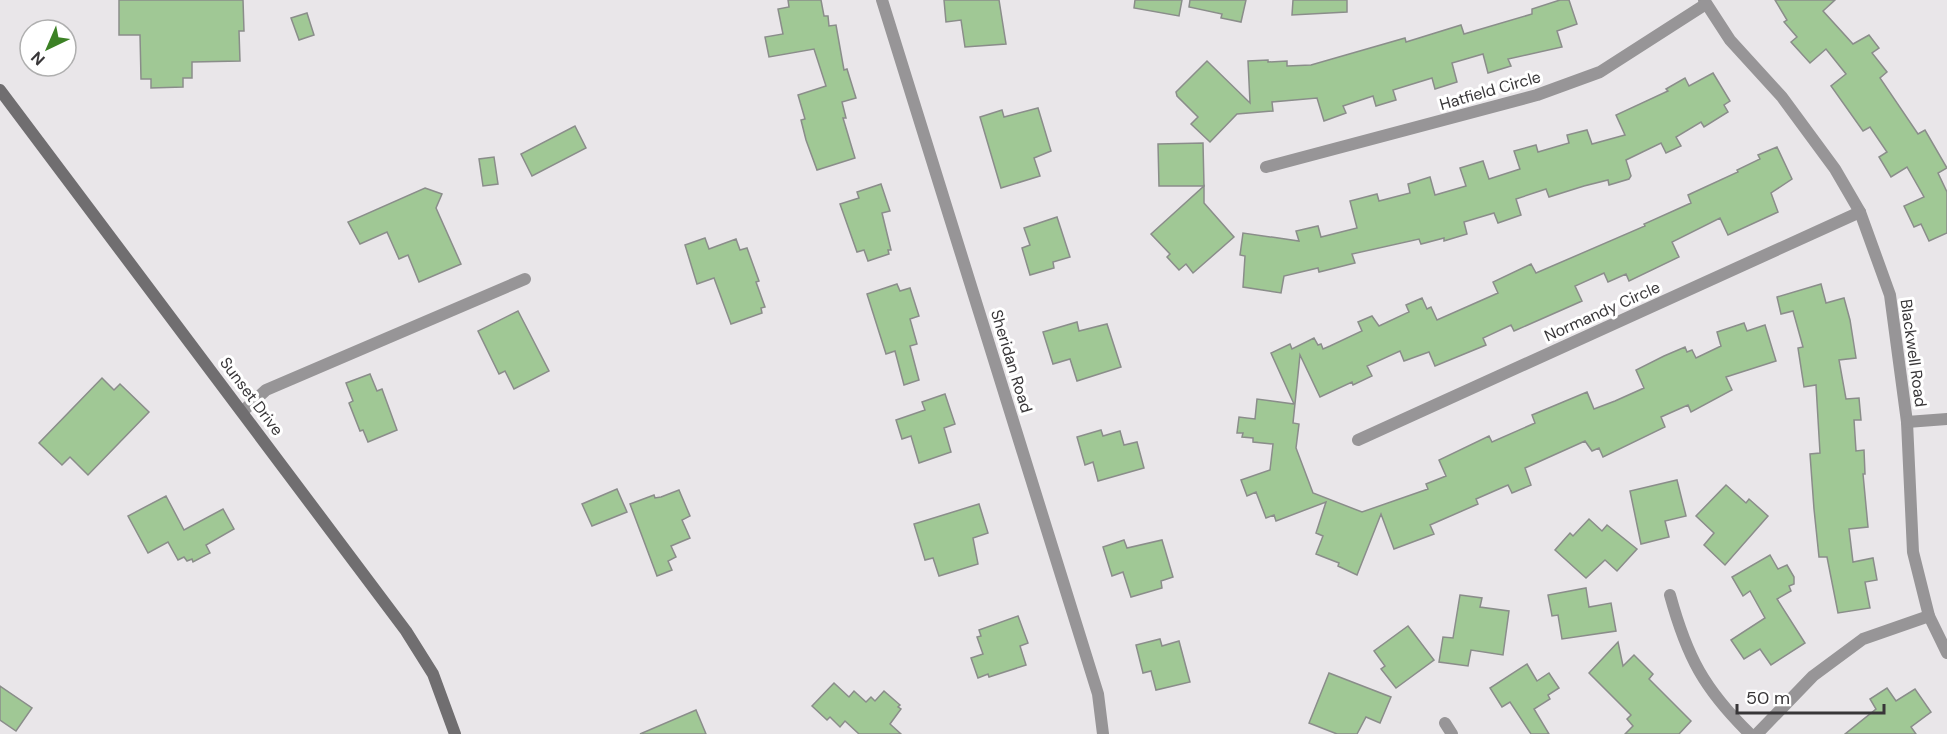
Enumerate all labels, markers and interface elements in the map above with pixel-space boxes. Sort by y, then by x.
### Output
north arrow [18,18,78,78]
text: N [26,47,49,70]
street label: Hatfield Circle [1437,66,1543,115]
street label: Normandy Circle [1541,277,1663,346]
street label: Blackwell Road [1896,298,1931,408]
street label: Sheridan Road [986,307,1037,415]
street label: Sunset Drive [215,353,288,440]
scale bar [1737,677,1884,715]
text: 50 m [1746,686,1790,710]

